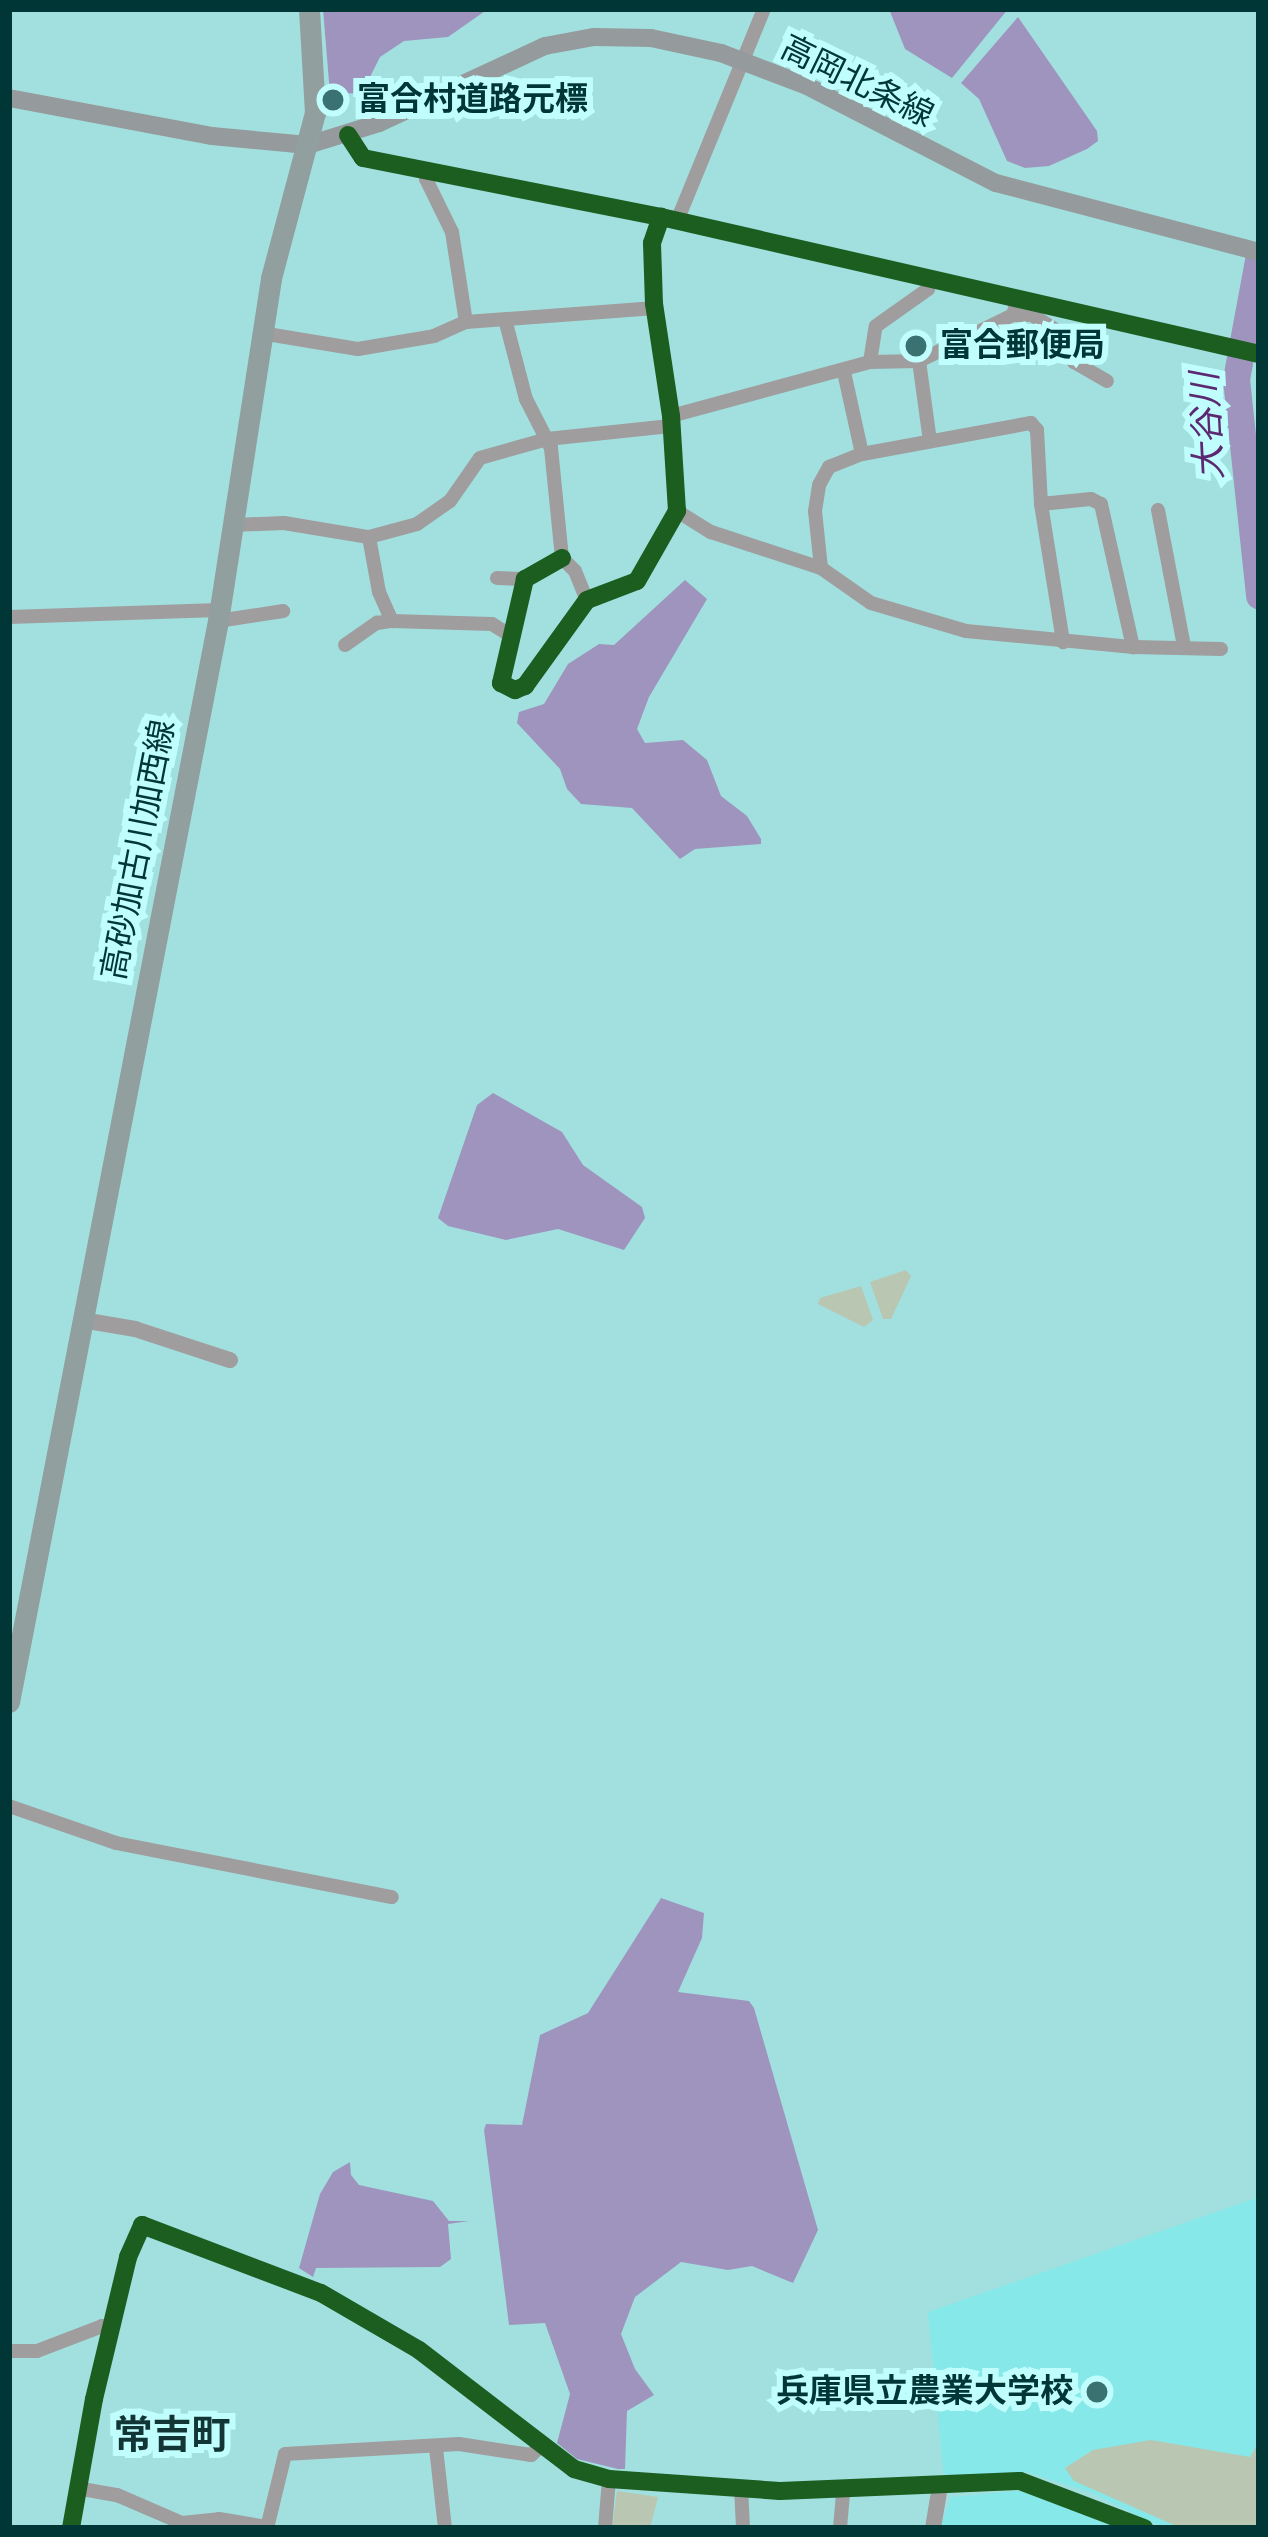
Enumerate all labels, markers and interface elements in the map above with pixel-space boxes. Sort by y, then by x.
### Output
street label: 高岡北条線 [774,28,940,136]
place label: 富合村道路元標 [357,80,588,120]
marker: 富合村道路元標 [320,87,346,113]
place label: 富合郵便局 [940,326,1105,366]
marker: 富合郵便局 [903,333,929,359]
water label: 大谷川 [1184,371,1232,481]
street label: 高砂加古川加西線 [94,717,184,983]
place label: 兵庫県立農業大学校 [776,2372,1073,2412]
marker: 兵庫県立農業大学校 [1084,2379,1110,2405]
district label: 常吉町 [114,2412,230,2458]

